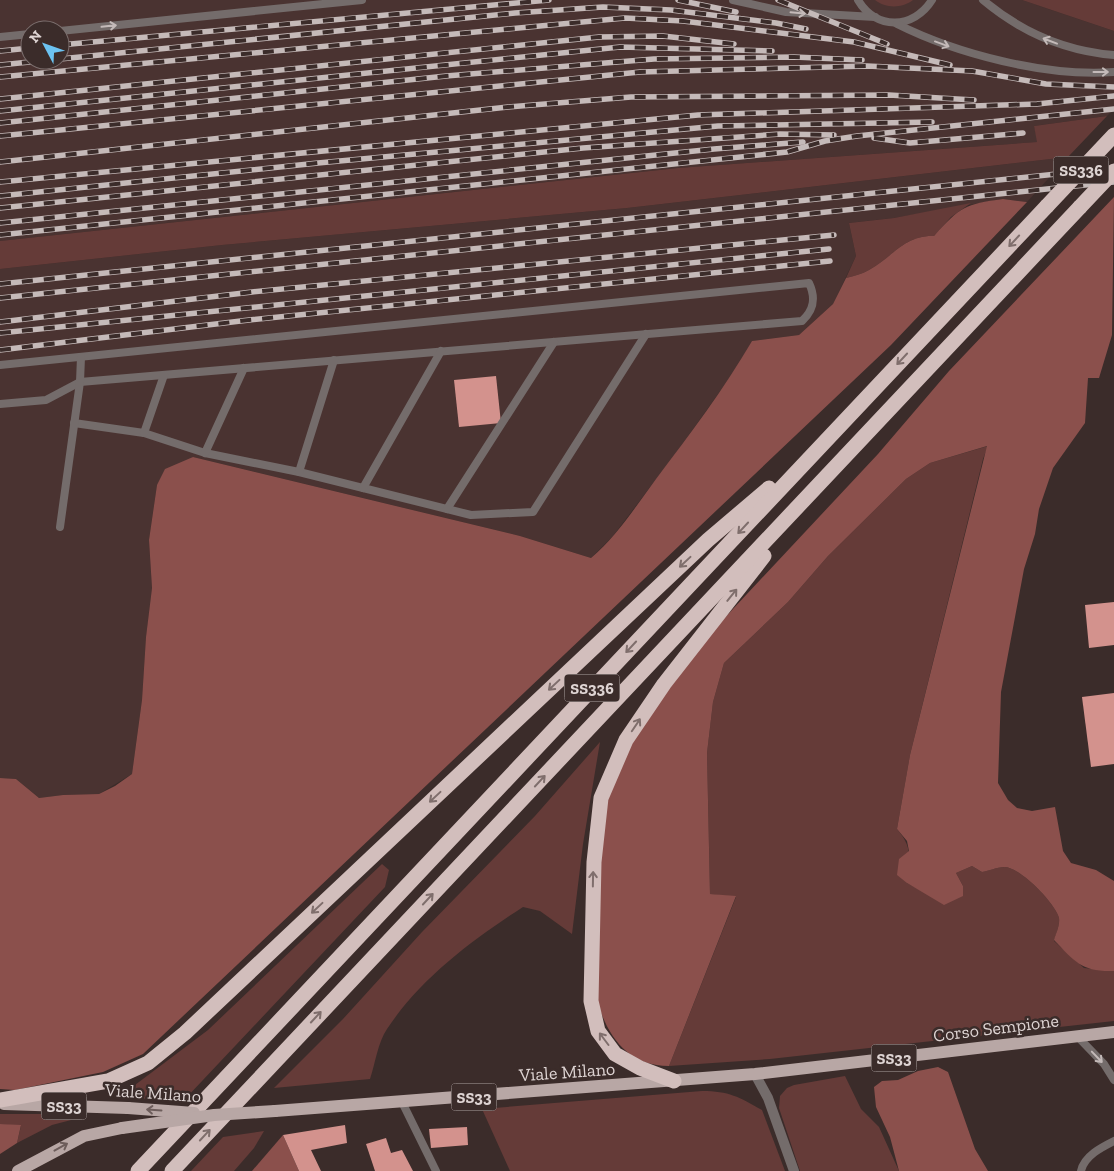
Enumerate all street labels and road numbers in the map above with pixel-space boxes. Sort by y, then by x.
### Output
road number: SS336 [1054,156,1108,184]
road number: SS336 [564,674,620,701]
street label: Corso Sempione [932,1009,1060,1047]
road number: SS33 [872,1044,916,1072]
street label: Viale Milano [517,1058,616,1086]
street label: Viale Milano [103,1079,202,1107]
road number: SS33 [452,1084,496,1110]
road number: SS33 [42,1092,86,1120]

